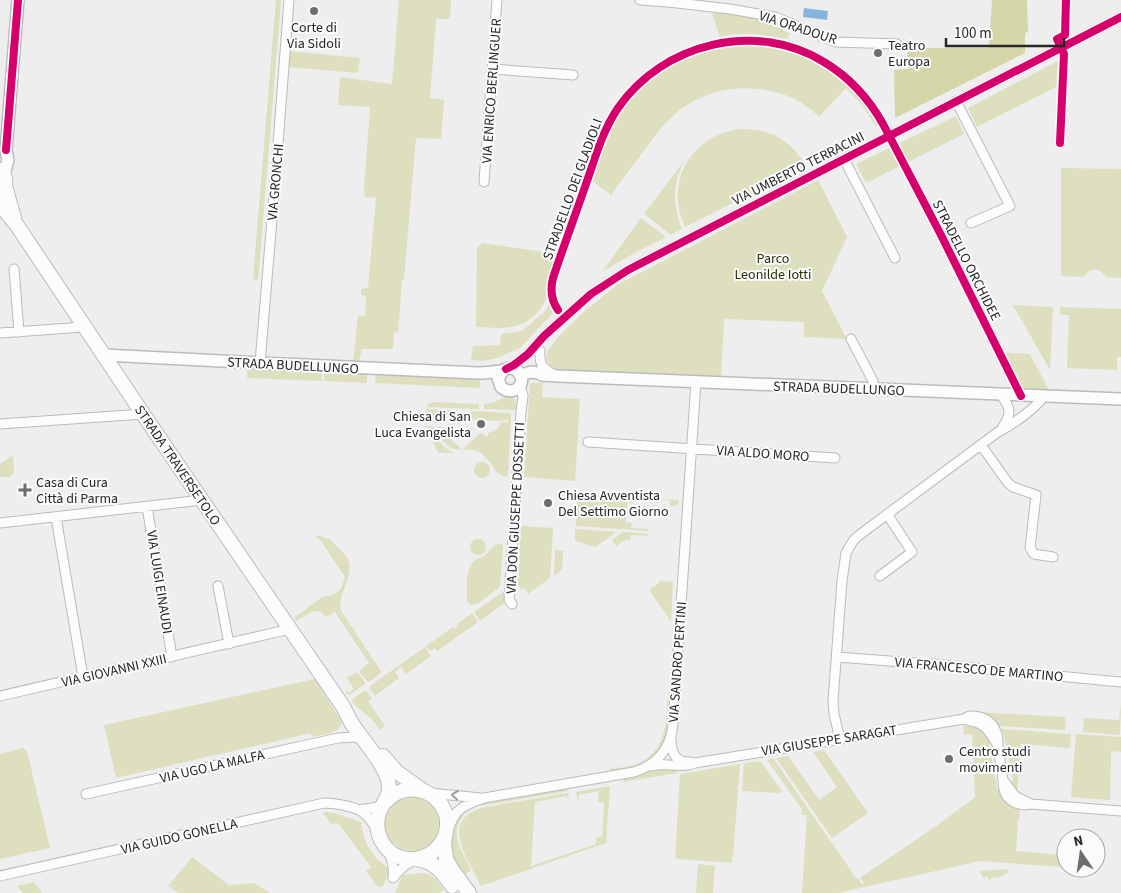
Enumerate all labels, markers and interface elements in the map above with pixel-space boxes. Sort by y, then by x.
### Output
marker: Corte di Via Sidoli [308,5,320,17]
street label: VIA ORADOUR [756,6,839,50]
scale bar [946,15,1064,47]
place label: Corte di Via Sidoli [287,18,341,54]
street label: VIA ENRICO BERLINGUER [477,18,507,164]
text: 100 m [954,23,992,44]
place label: Teatro Europa [888,36,930,72]
marker: Teatro Europa [872,47,884,59]
street label: STRADELLO DEI GLADIOLI [538,116,608,263]
street label: VIA UMBERTO TERRACINI [729,127,868,211]
street label: VIA GRONCHI [263,143,289,221]
street label: STRADELLO ORCHIDEE [927,197,1005,324]
park label: Parco Leonilde Iotti [734,249,812,285]
street label: STRADA BUDELLUNGO [227,353,359,379]
street label: STRADA BUDELLUNGO [773,377,905,401]
street label: STRADA TRAVERSETOLO [129,401,225,530]
place label: Chiesa di San Luca Evangelista [375,407,471,443]
marker: Chiesa di San Luca Evangelista [475,418,487,430]
street label: VIA DON GIUSEPPE DOSSETTI [502,422,530,594]
street label: VIA ALDO MORO [716,441,810,467]
place label: Casa di Cura Città di Parma [36,473,118,509]
marker: Casa di Cura Città di Parma [18,483,32,497]
place label: Chiesa Avventista Del Settimo Giorno [558,486,669,522]
marker: Chiesa Avventista Del Settimo Giorno [542,497,554,509]
street label: VIA LUIGI EINAUDI [141,529,177,635]
street label: VIA SANDRO PERTINI [664,601,692,723]
street label: VIA GIOVANNI XXIII [60,649,169,693]
street label: VIA FRANCESCO DE MARTINO [894,653,1064,687]
street label: VIA GIUSEPPE SARAGAT [760,720,899,762]
place label: Centro studi movimenti [959,742,1031,778]
street label: VIA UGO LA MALFA [158,745,267,789]
marker: Centro studi movimenti [943,753,955,765]
one-way arrow [450,790,458,801]
street label: VIA GUIDO GONELLA [119,814,240,860]
north arrow [1056,828,1106,878]
text: N [1072,831,1085,852]

